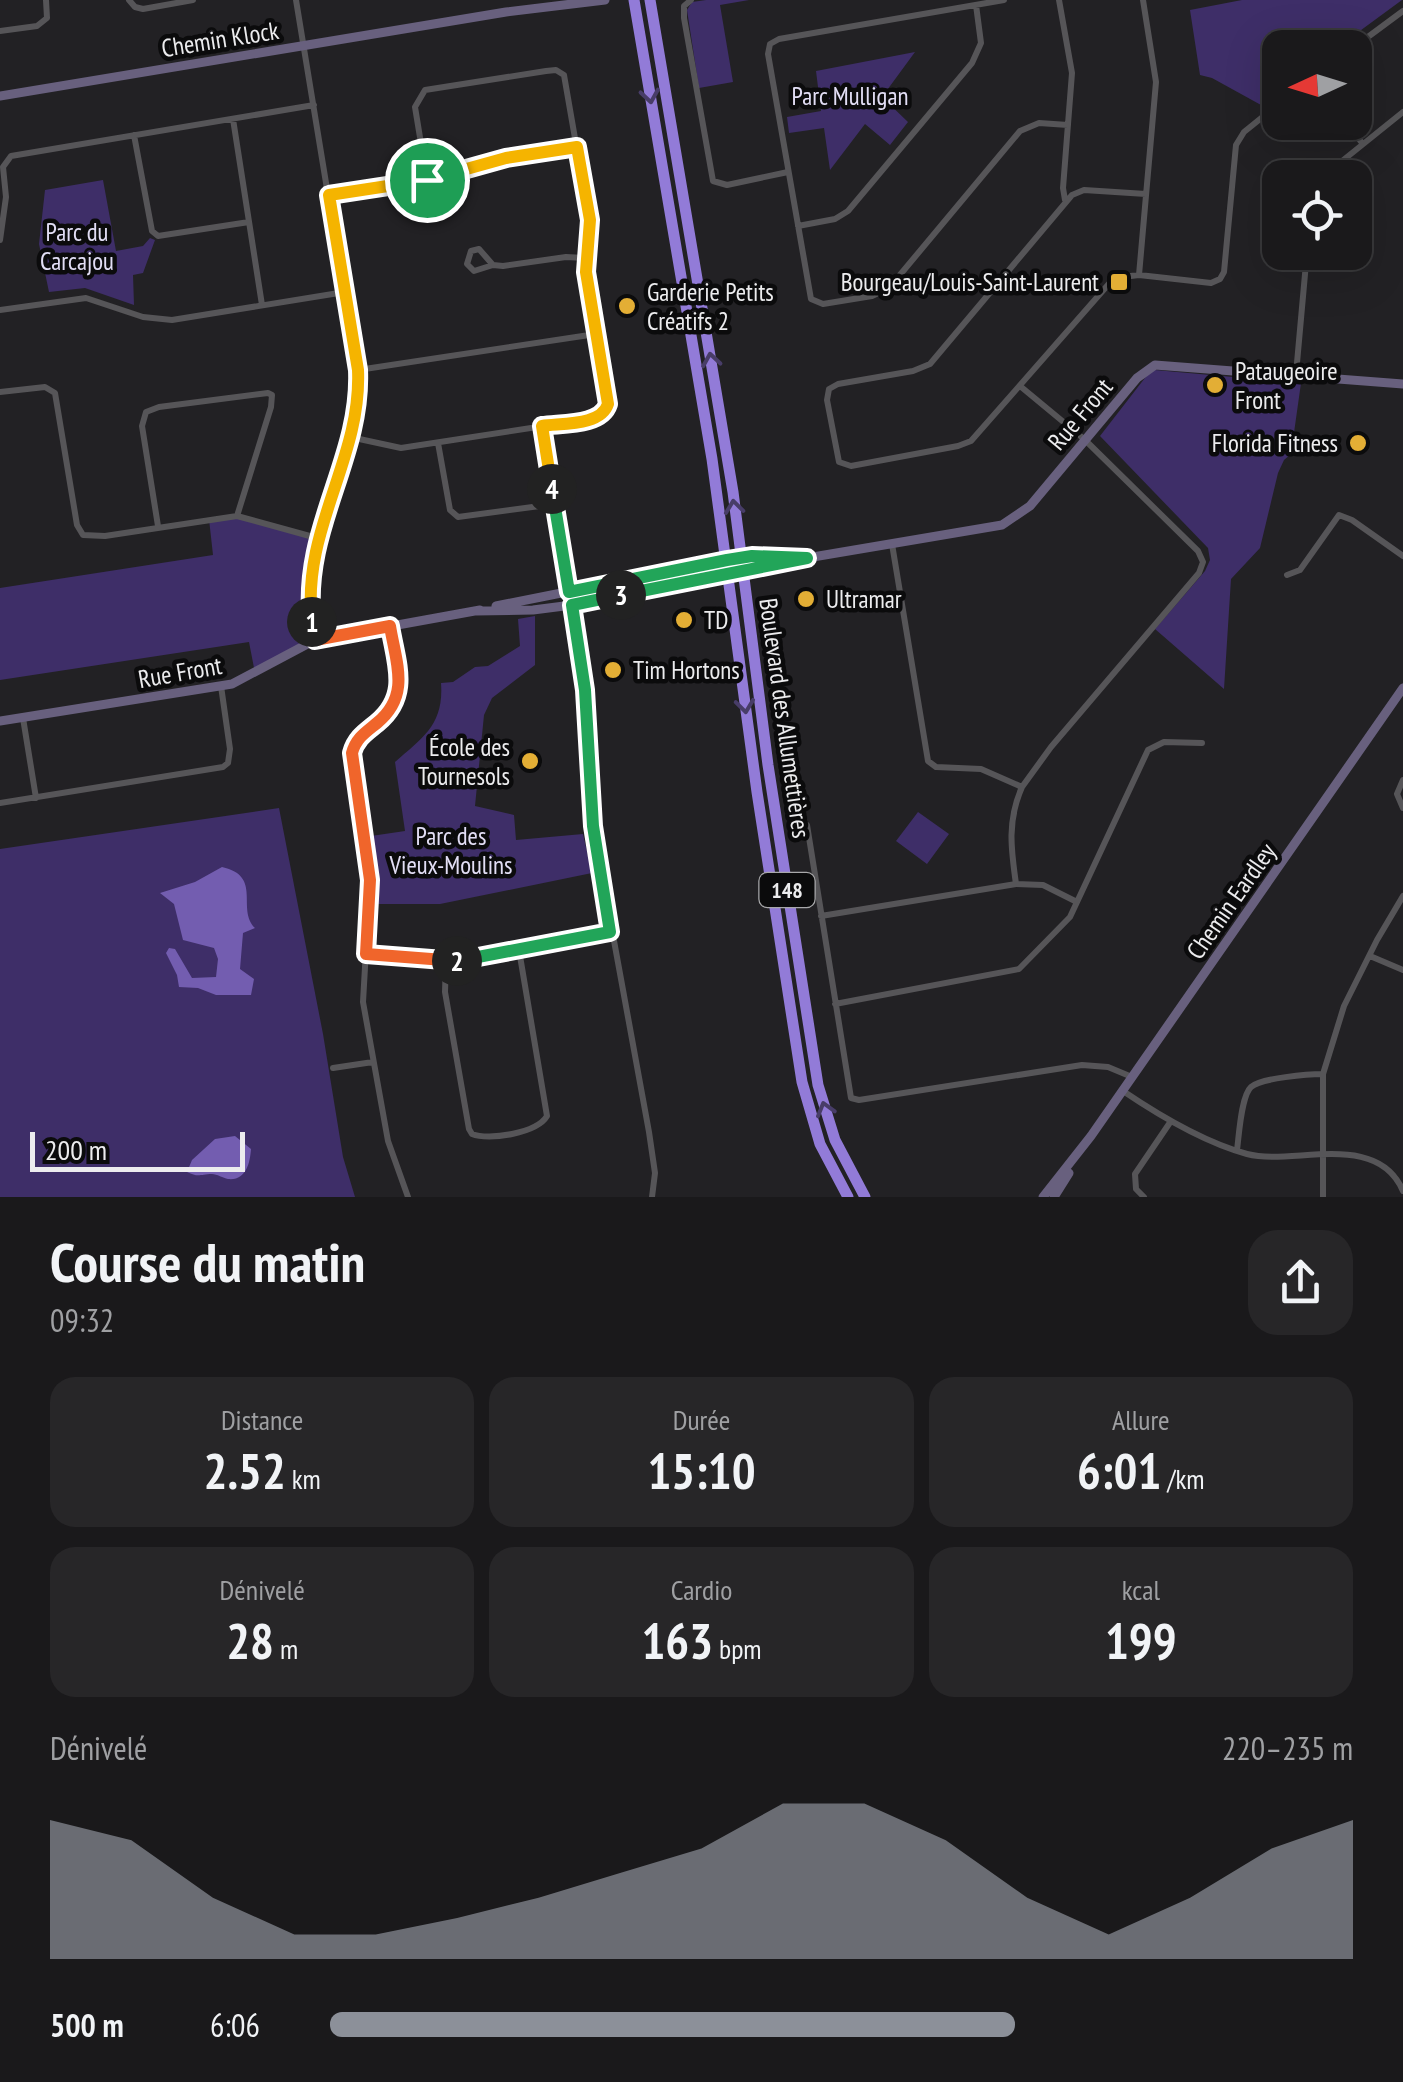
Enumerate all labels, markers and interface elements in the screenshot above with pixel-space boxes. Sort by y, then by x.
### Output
street label: Chemin Klock [159,14,281,64]
north arrow [1262,30,1372,140]
map controls [1262,30,1372,270]
park label: Parc Mulligan [792,80,908,112]
one-way arrow [639,88,660,104]
pin [385,138,470,223]
icon: arrive [400,153,455,208]
button: locate [1262,160,1372,270]
park label: Parc du Carcajou [40,216,114,277]
place label: Bourgeau/Louis-Saint-Laurent [841,266,1099,298]
marker: Bourgeau/Louis-Saint-Laurent [1108,271,1130,293]
place label: Garderie Petits Créatifs 2 [647,276,774,337]
marker: Garderie Petits Créatifs 2 [616,295,638,317]
one-way arrow [701,351,722,368]
place label: Pataugeoire Front [1235,355,1338,416]
street label: Rue Front [1041,371,1119,457]
marker: Pataugeoire Front [1204,374,1226,396]
place label: Florida Fitness [1212,427,1338,459]
marker: Florida Fitness [1347,432,1369,454]
pin: 4 [527,464,577,514]
text: 4 [545,470,559,507]
one-way arrow [725,498,746,515]
pin: 3 [596,570,646,620]
text: 3 [614,576,628,613]
place label: Ultramar [826,583,902,615]
marker: Ultramar [795,588,817,610]
street label: Boulevard des Allumettières [752,596,818,840]
pin: 1 [287,597,337,647]
text: 1 [305,603,319,640]
place label: TD [704,604,728,636]
marker: TD [673,609,695,631]
street label: Rue Front [136,649,224,695]
place label: Tim Hortons [633,654,740,686]
marker: Tim Hortons [602,659,624,681]
one-way arrow [734,697,755,714]
place label: École des Tournesols [418,731,510,792]
marker: École des Tournesols [519,750,541,772]
park label: Parc des Vieux-Moulins [388,820,513,881]
street label: Chemin Eardley [1179,836,1283,965]
road number: 148 [760,873,814,907]
pin: 2 [432,936,482,986]
text: 2 [450,942,464,979]
one-way arrow [815,1101,836,1118]
scale bar [30,1127,245,1172]
text: 200 m [45,1131,107,1168]
text: Course du matin [50,1226,365,1297]
button: share [1248,1230,1353,1335]
text: 09:32 [50,1299,114,1341]
text: Distance [221,1401,303,1438]
text: Durée [673,1401,730,1438]
text: Allure [1112,1401,1170,1438]
text: 2.52 [203,1438,286,1503]
text: 15:10 [647,1438,756,1503]
text: 6:01 [1077,1438,1161,1503]
text: km [286,1460,321,1497]
text: /km [1161,1460,1205,1497]
text: Dénivelé [220,1571,305,1608]
text: Cardio [671,1571,732,1608]
text: kcal [1122,1571,1160,1608]
text: 28 [226,1608,274,1673]
text: 163 [641,1608,713,1673]
text: 199 [1105,1608,1177,1673]
text: m [274,1630,298,1667]
text: bpm [713,1630,762,1667]
text: Dénivelé [50,1727,147,1769]
text: 220–235 m [1222,1727,1353,1769]
text: 500 m [50,2004,124,2046]
text: 6:06 [210,2004,260,2046]

